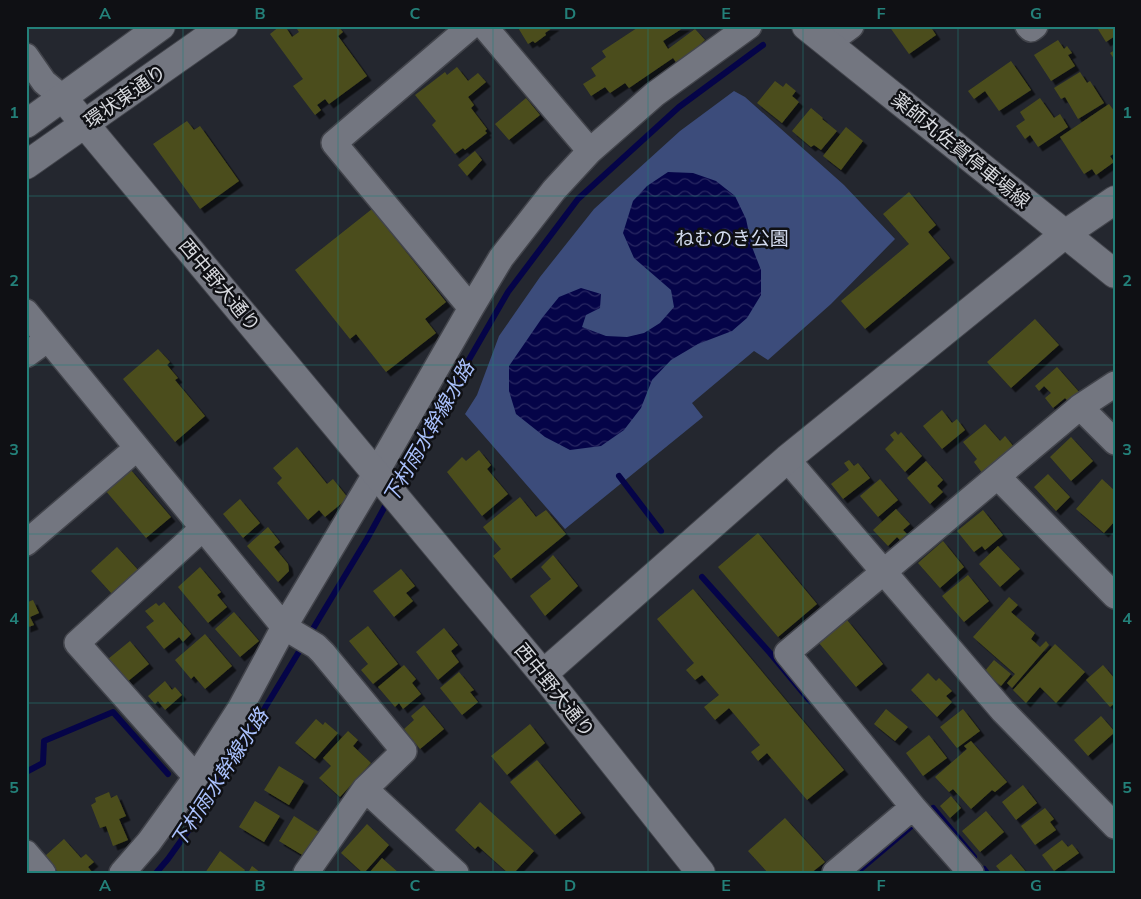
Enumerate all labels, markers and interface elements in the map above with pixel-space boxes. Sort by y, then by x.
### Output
text: A [99,3,111,23]
text: B [254,3,266,23]
text: C [410,3,421,23]
text: D [564,3,576,23]
text: E [721,3,731,23]
text: F [876,3,886,23]
text: G [1030,3,1042,23]
street label: 環状東通り [79,59,171,133]
street label: 薬師丸佐賀停車場線 [887,87,1035,213]
text: 1 [9,102,19,122]
text: 1 [1122,102,1132,122]
park label: ねむのき公園 [675,226,789,250]
street label: 西中野大通り [174,234,266,336]
text: 2 [9,270,19,290]
text: 2 [1122,270,1132,290]
water label: 下村雨水幹線水路 [377,355,480,508]
text: 3 [9,439,19,459]
text: 3 [1122,439,1132,459]
text: 4 [9,608,19,628]
text: 4 [1122,608,1132,628]
street label: 西中野大通り [510,638,600,742]
water label: 下村雨水幹線水路 [165,702,274,852]
text: 5 [9,777,19,797]
text: 5 [1122,777,1132,797]
text: A [99,875,111,895]
text: B [254,875,266,895]
text: C [410,875,421,895]
text: D [564,875,576,895]
text: E [721,875,731,895]
text: F [876,875,886,895]
text: G [1030,875,1042,895]

